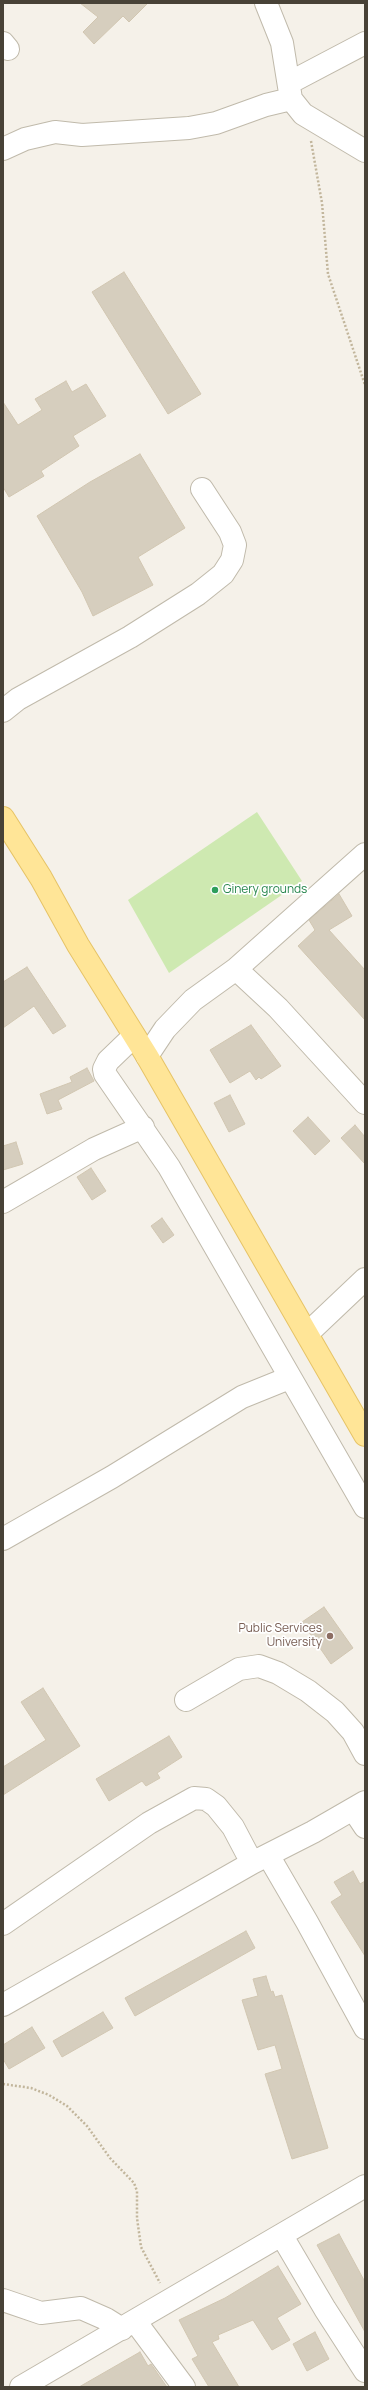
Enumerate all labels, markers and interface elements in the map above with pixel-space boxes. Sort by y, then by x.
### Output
place label: Ginery grounds [223,883,307,897]
marker: Ginery grounds [210,885,220,895]
place label: Public Services University [238,1622,322,1650]
marker: Public Services University [325,1631,335,1641]

